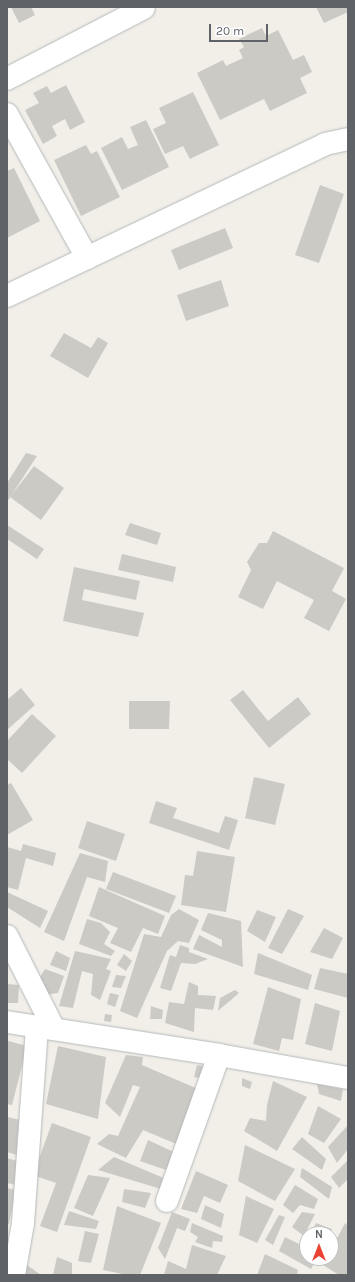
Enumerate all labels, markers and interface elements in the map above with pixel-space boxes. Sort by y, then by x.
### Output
scale bar [211,16,270,42]
text: 20 m [216,24,244,38]
north arrow [299,1226,339,1266]
text: N [315,1228,323,1241]

